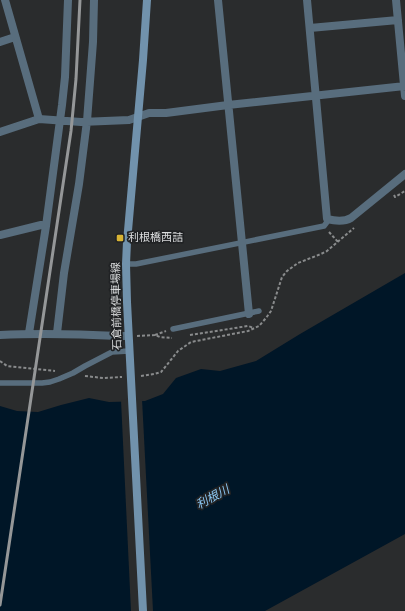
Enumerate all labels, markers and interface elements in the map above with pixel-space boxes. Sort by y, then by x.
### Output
place label: 利根橋西詰 [128,231,183,245]
marker: 利根橋西詰 [115,233,125,243]
street label: 石倉前橋停車場線 [109,262,125,350]
water label: 利根川 [193,481,234,514]

